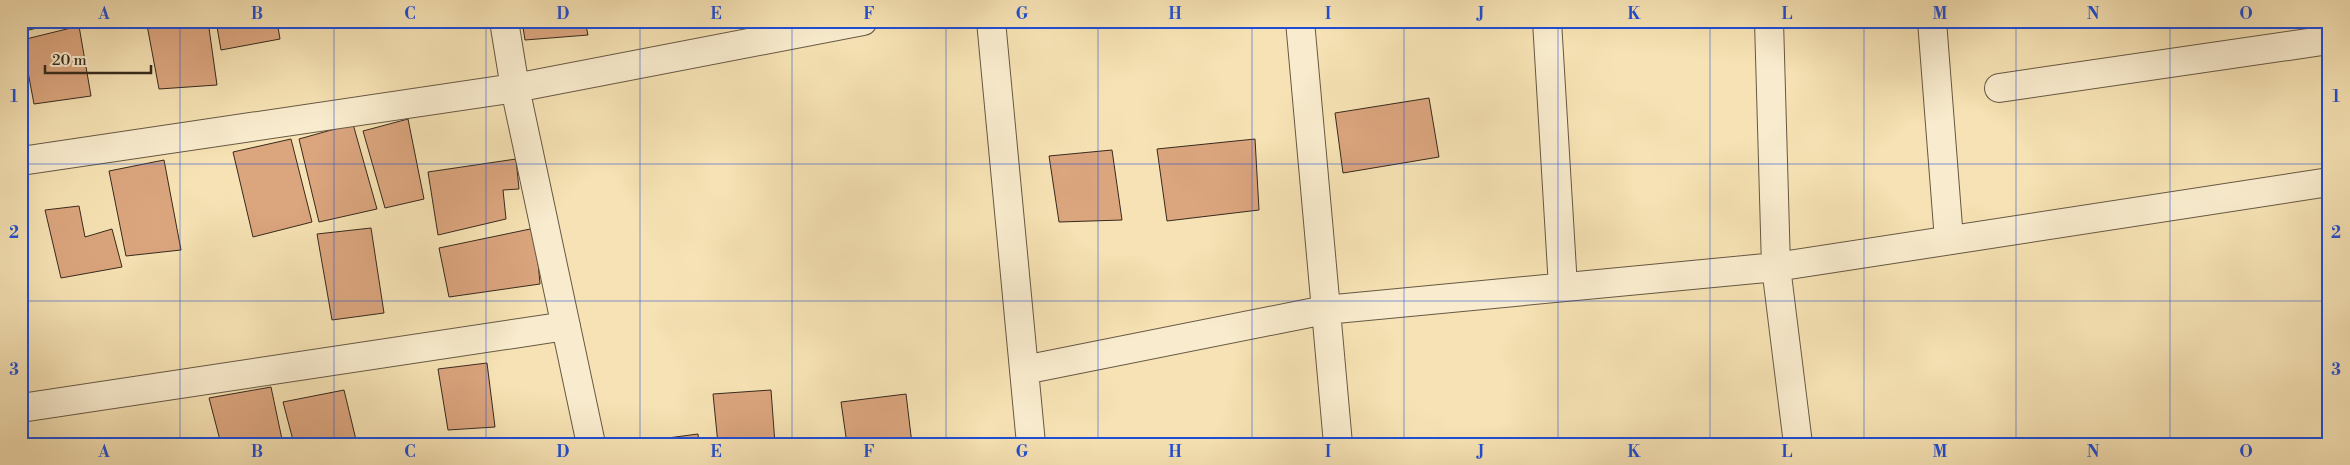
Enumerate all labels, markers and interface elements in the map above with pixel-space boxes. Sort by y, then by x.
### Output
text: A [97,4,110,24]
text: B [251,4,263,24]
text: C [404,4,416,24]
text: D [557,4,570,24]
text: E [710,4,722,24]
text: F [863,4,875,24]
text: G [1016,4,1029,24]
text: H [1168,4,1182,24]
text: I [1325,4,1331,24]
text: J [1476,4,1484,24]
text: K [1628,4,1642,24]
text: L [1782,4,1793,24]
text: M [1933,4,1948,24]
text: N [2087,4,2100,24]
text: O [2239,4,2253,24]
scale bar [45,42,151,74]
text: 20 m [52,51,87,70]
text: 1 [10,87,18,107]
text: 1 [2332,87,2340,107]
text: 2 [9,223,19,243]
text: 2 [2331,223,2341,243]
text: 3 [9,360,19,380]
text: 3 [2331,360,2341,380]
text: A [97,442,110,462]
text: B [251,442,263,462]
text: C [404,442,416,462]
text: D [557,442,570,462]
text: E [710,442,722,462]
text: F [863,442,875,462]
text: G [1016,442,1029,462]
text: H [1168,442,1182,462]
text: I [1325,442,1331,462]
text: J [1476,442,1484,462]
text: K [1628,442,1642,462]
text: L [1782,442,1793,462]
text: M [1933,442,1948,462]
text: N [2087,442,2100,462]
text: O [2239,442,2253,462]

